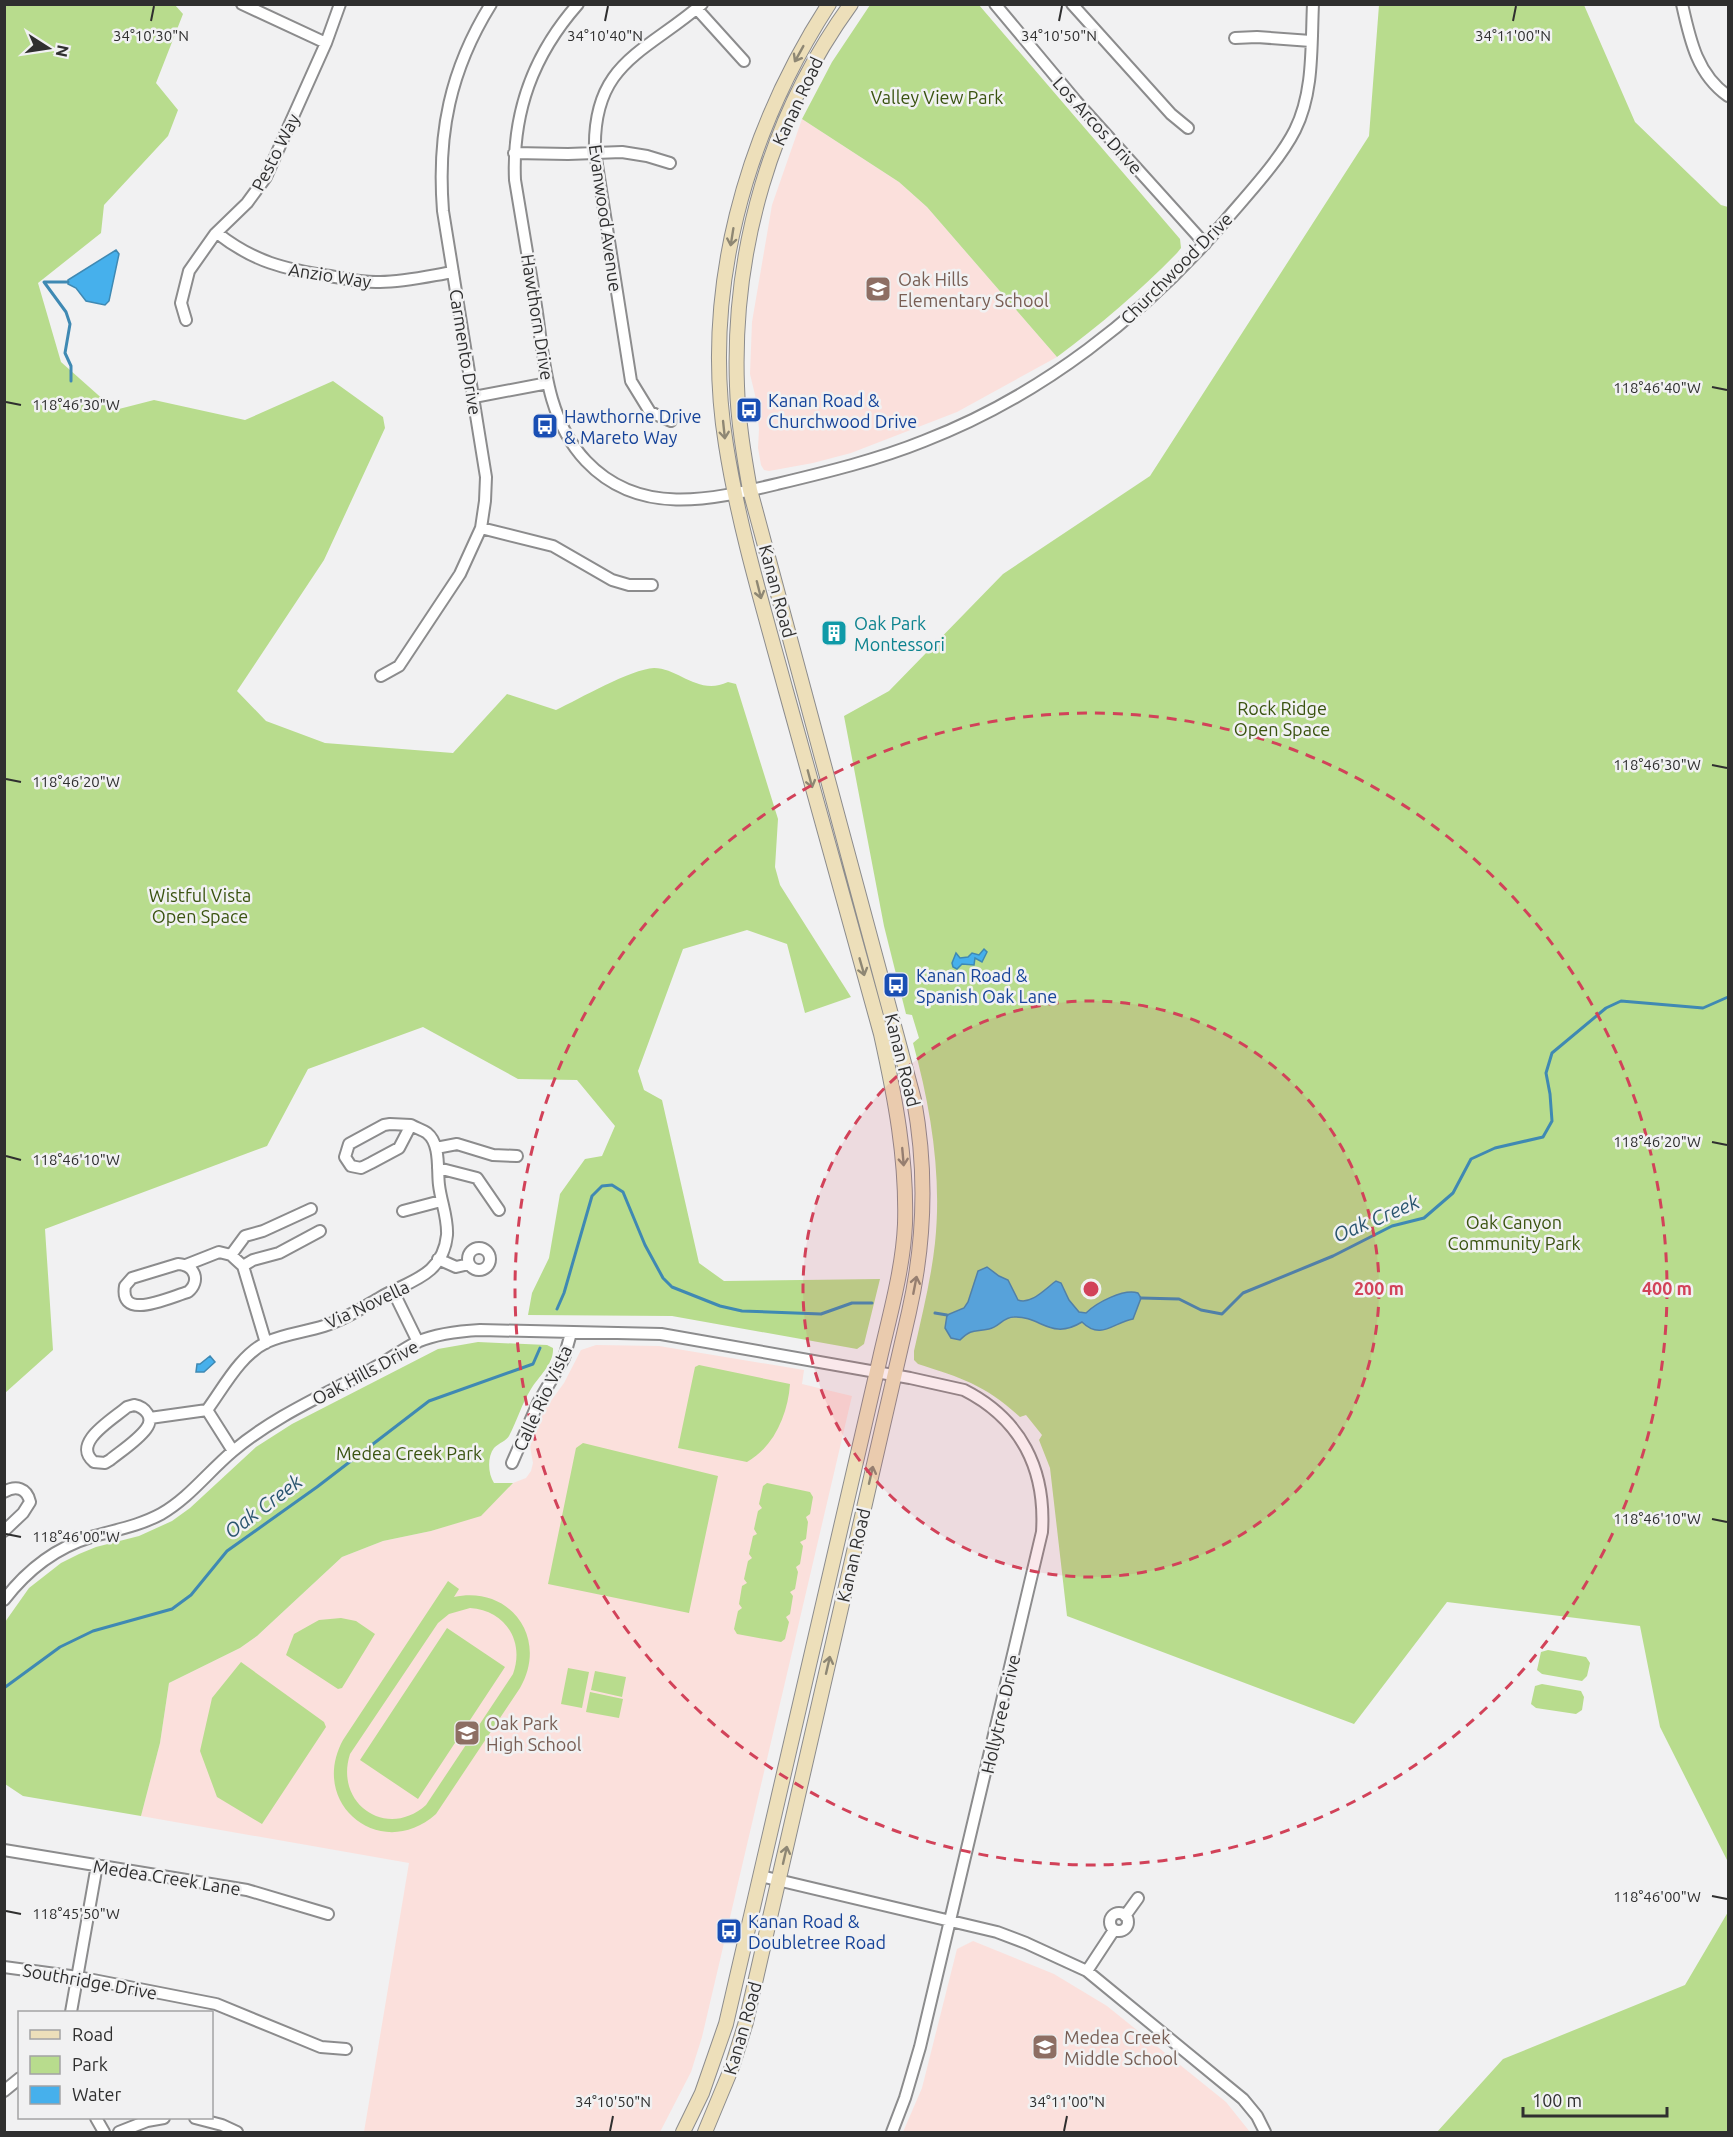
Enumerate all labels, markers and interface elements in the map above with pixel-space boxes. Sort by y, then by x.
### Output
north arrow [18,18,78,78]
text: 34°10'30"N [113,27,189,44]
text: 34°10'40"N [567,27,643,44]
text: 34°10'50"N [1021,27,1097,44]
text: 34°11'00"N [1475,27,1551,44]
text: N [53,43,73,59]
one-way arrow [793,45,804,63]
street label: Kanan Road [768,53,826,149]
street label: Los Arcos Drive [1049,72,1147,178]
park label: Valley View Park [871,87,1003,107]
street label: Pesto Way [247,110,303,194]
street label: Evanwood Avenue [586,143,626,293]
street label: Churchwood Drive [1116,208,1236,328]
one-way arrow [726,226,737,246]
street label: Hawthorn Drive [518,253,558,381]
street label: Anzio Way [287,259,373,291]
place label: Oak Hills Elementary School [898,269,1049,310]
school or university icon: Oak Hills Elementary School [863,274,893,304]
street label: Carmento Drive [446,288,486,416]
text: 118°46'40"W [1613,379,1701,396]
place label: Kanan Road & Churchwood Drive [768,390,917,431]
bus stop icon: Kanan Road & Churchwood Drive [734,395,764,425]
text: 118°46'30"W [32,396,120,413]
place label: Hawthorne Drive & Mareto Way [564,406,701,447]
bus stop icon: Hawthorne Drive & Mareto Way [530,411,560,441]
one-way arrow [719,420,730,440]
street label: Kanan Road [756,542,800,640]
one-way arrow [754,581,766,600]
place label: Oak Park Montessori [854,613,945,654]
building icon: Oak Park Montessori [819,618,849,648]
park label: Rock Ridge Open Space [1234,698,1330,739]
text: 118°46'30"W [1613,756,1701,773]
one-way arrow [805,769,816,788]
text: 118°46'20"W [32,773,120,790]
park label: Wistful Vista Open Space [149,885,251,926]
one-way arrow [857,957,868,976]
place label: Kanan Road & Spanish Oak Lane [916,965,1057,1006]
bus stop icon: Kanan Road & Spanish Oak Lane [881,970,911,1000]
street label: Kanan Road [882,1011,924,1109]
text: 118°46'20"W [1613,1133,1701,1150]
one-way arrow [898,1146,909,1166]
text: 118°46'10"W [32,1151,120,1168]
water label: Oak Creek [1329,1189,1423,1246]
park label: Oak Canyon Community Park [1447,1212,1581,1253]
street label: Via Novella [322,1276,412,1332]
one-way arrow [910,1276,921,1295]
text: 200 m [1354,1278,1404,1298]
text: 400 m [1642,1278,1692,1298]
centre of rings [1081,1279,1101,1299]
street label: Oak Hills Drive [309,1336,421,1408]
street label: Calle Rio Vista [509,1342,575,1454]
park label: Medea Creek Park [336,1443,482,1463]
one-way arrow [866,1466,878,1485]
water label: Oak Creek [220,1469,307,1543]
street label: Kanan Road [833,1506,873,1604]
text: 118°46'10"W [1613,1510,1701,1527]
text: 118°46'00"W [32,1528,120,1545]
street label: Hollytree Drive [977,1653,1023,1775]
one-way arrow [823,1656,834,1675]
place label: Oak Park High School [486,1713,582,1754]
school or university icon: Oak Park High School [452,1718,482,1748]
one-way arrow [780,1846,792,1865]
street label: Medea Creek Lane [92,1855,242,1899]
text: 118°46'00"W [1613,1888,1701,1905]
text: 118°45'50"W [32,1905,120,1922]
place label: Kanan Road & Doubletree Road [748,1911,886,1952]
bus stop icon: Kanan Road & Doubletree Road [714,1916,744,1946]
street label: Southridge Drive [21,1959,159,2003]
street label: Kanan Road [719,1979,765,2077]
legend [18,2011,213,2119]
text: Road [72,2024,114,2044]
place label: Medea Creek Middle School [1064,2027,1178,2068]
school or university icon: Medea Creek Middle School [1030,2032,1060,2062]
text: Park [72,2054,108,2074]
scale bar [1523,2080,1667,2118]
text: Water [72,2084,122,2104]
text: 100 m [1532,2090,1582,2110]
text: 34°10'50"N [575,2093,651,2110]
text: 34°11'00"N [1029,2093,1105,2110]

